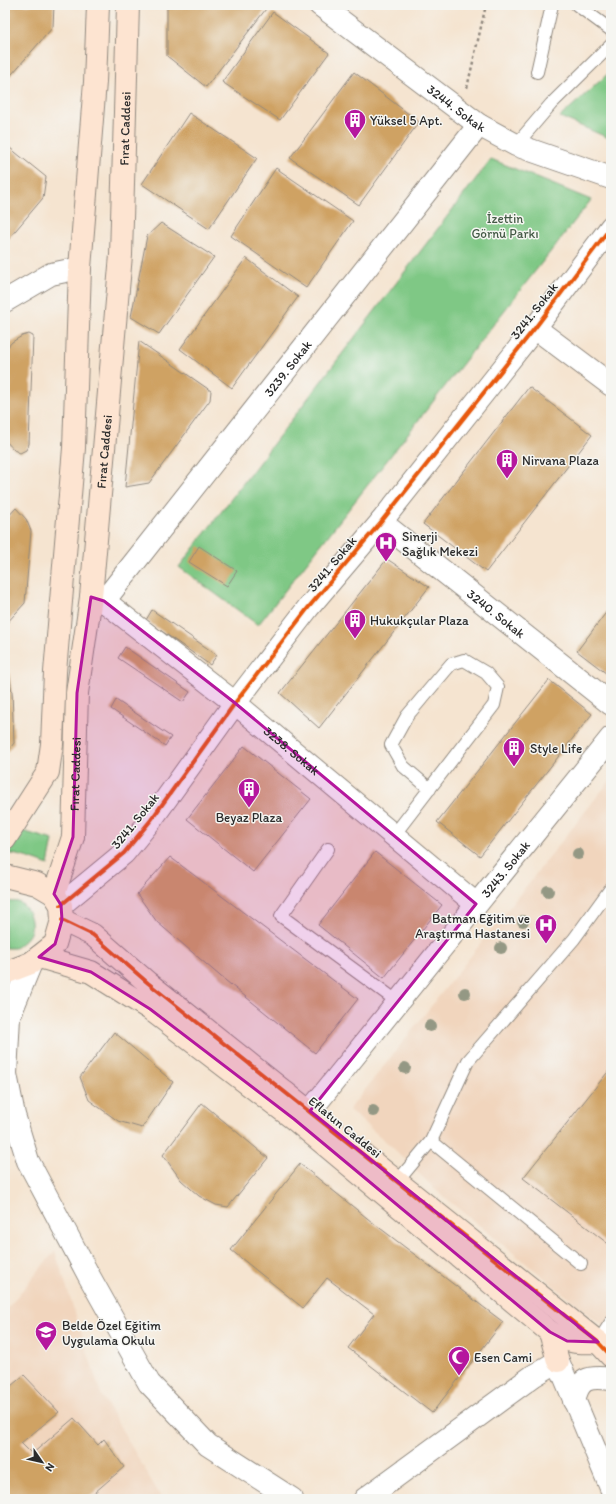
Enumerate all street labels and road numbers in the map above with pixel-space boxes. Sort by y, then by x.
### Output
street label: 3244. Sokak [424,81,489,135]
street label: Fırat Caddesi [116,91,133,166]
street label: 3241. Sokak [507,279,561,342]
street label: 3239. Sokak [261,337,314,399]
street label: Fırat Caddesi [93,414,114,489]
street label: 3241. Sokak [305,533,360,595]
street label: 3240. Sokak [464,586,529,641]
street label: 3238. Sokak [261,723,323,778]
street label: Fırat Caddesi [66,737,83,811]
street label: 3241. Sokak [108,790,162,852]
street label: 3243. Sokak [478,837,533,900]
street label: Eflatun Caddesi [306,1093,384,1161]

